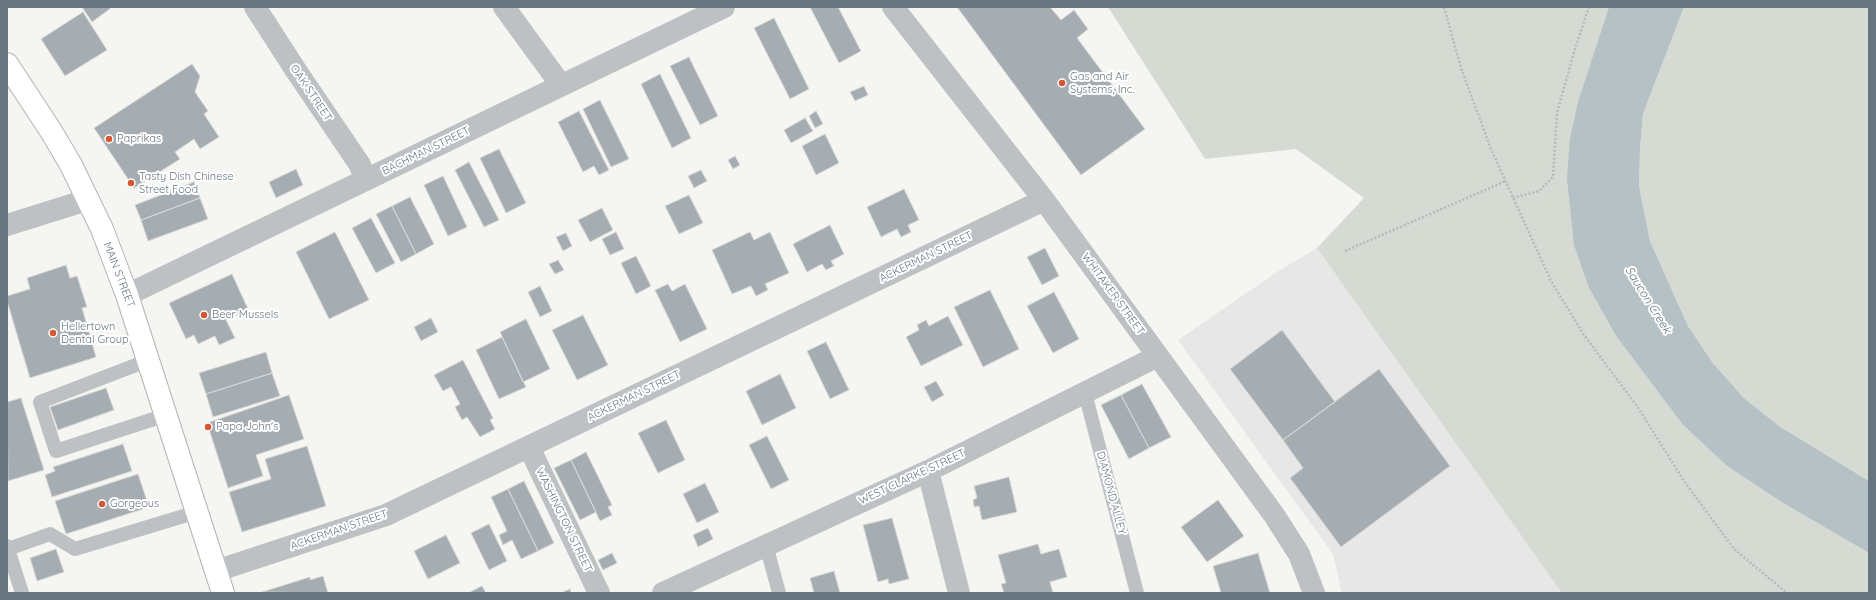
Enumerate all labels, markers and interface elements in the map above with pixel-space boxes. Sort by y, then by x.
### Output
street label: OAK STREET [287,62,335,124]
place label: Gas and Air Systems, Inc. [1070,70,1134,96]
marker: Gas and Air Systems, Inc. [1057,78,1067,88]
street label: BACHMAN STREET [380,124,472,178]
place label: Paprikas [117,132,161,146]
marker: Paprikas [104,134,114,144]
place label: Tasty Dish Chinese Street Food [139,170,234,196]
marker: Tasty Dish Chinese Street Food [126,178,136,188]
street label: ACKERMAN STREET [877,229,975,285]
street label: MAIN STREET [100,240,138,310]
street label: WHITAKER STREET [1079,251,1147,337]
water label: Saucon Creek [1622,264,1674,336]
place label: Beer Mussels [212,308,278,322]
marker: Beer Mussels [199,310,209,320]
place label: Hellertown Dental Group [61,320,129,346]
marker: Hellertown Dental Group [48,328,58,338]
street label: ACKERMAN STREET [585,368,683,424]
place label: Papa John's [216,420,278,434]
marker: Papa John's [203,422,213,432]
street label: WEST CLARKE STREET [857,446,967,508]
street label: DIAMOND ALLEY [1094,450,1128,536]
street label: WASHINGTON STREET [533,465,595,575]
place label: Gorgeous [110,497,159,511]
marker: Gorgeous [97,499,107,509]
street label: ACKERMAN STREET [289,507,389,553]

